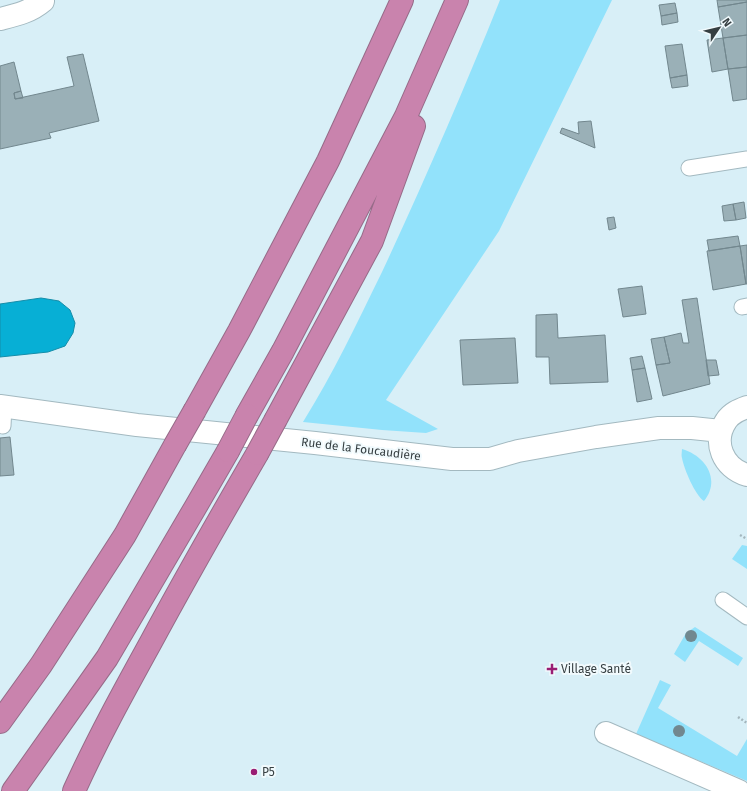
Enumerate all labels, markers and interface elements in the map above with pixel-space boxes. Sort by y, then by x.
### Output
north arrow [699,8,739,48]
text: N [719,16,734,29]
street label: Rue de la Foucaudière [300,435,422,463]
place label: Village Santé [561,662,631,676]
marker: Village Santé [546,663,558,675]
place label: P5 [262,765,275,779]
marker: P5 [249,767,259,777]

